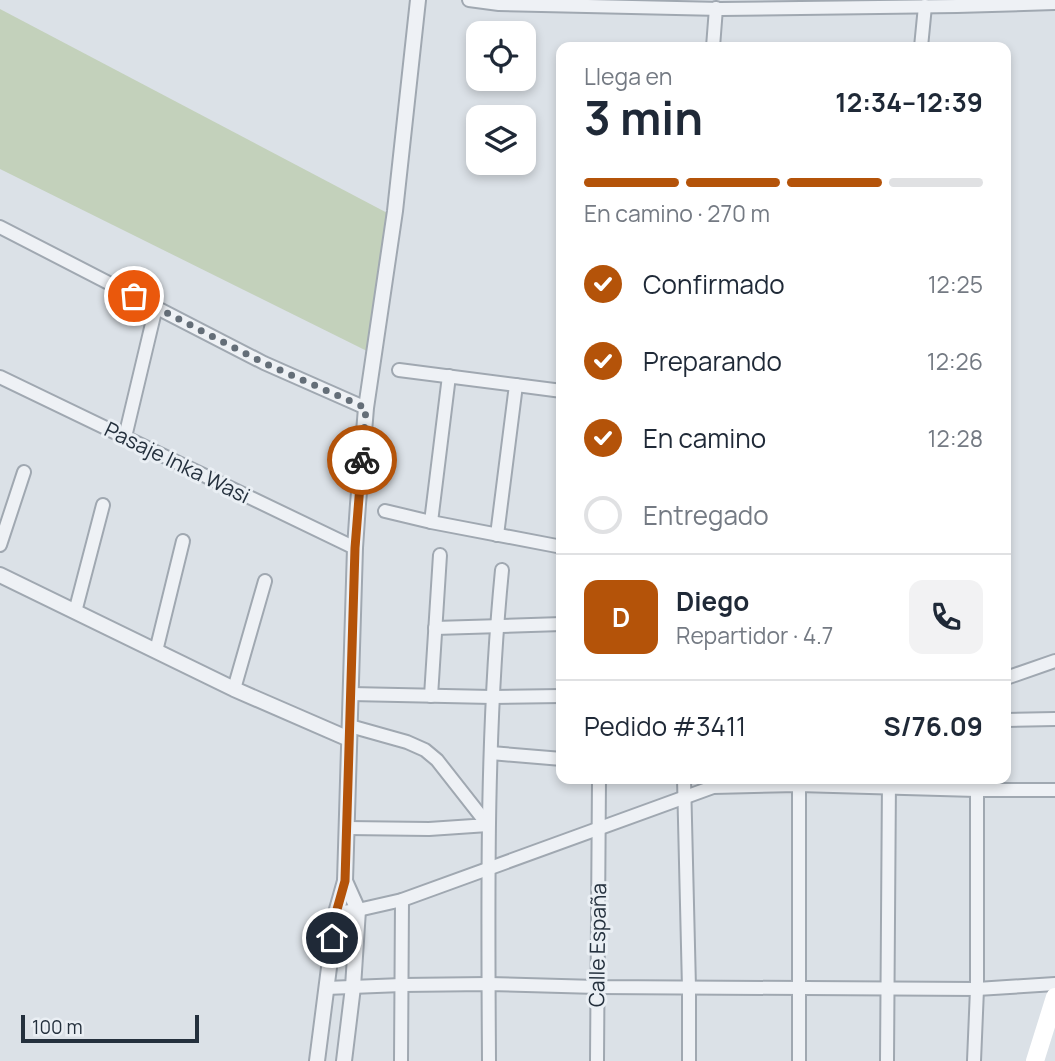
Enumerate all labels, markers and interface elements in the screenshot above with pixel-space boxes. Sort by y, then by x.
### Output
map controls [466,21,536,175]
button: locate [466,21,536,91]
text: Llega en [584,60,672,92]
text: 12:34–12:39 [835,84,983,120]
text: 3 min [584,86,703,149]
button: layers [466,105,536,175]
text: En camino · 270 m [584,197,770,229]
icon: check [584,265,622,303]
pin [104,266,164,326]
text: Confirmado [643,266,785,302]
text: 12:25 [928,268,983,300]
icon: bag [115,277,153,315]
icon: check [584,342,622,380]
text: Preparando [643,343,782,379]
text: 12:26 [927,345,983,377]
street label: Pasaje Inka Wasi [100,415,255,509]
icon: check [584,419,622,457]
text: En camino [643,420,766,456]
text: 12:28 [928,422,983,454]
courier [327,425,397,495]
icon: bike [343,441,381,479]
text: Entregado [643,497,769,533]
button: phone [909,580,983,654]
text: Diego [676,583,749,619]
text: D [612,599,630,635]
text: Repartidor · 4.7 [676,619,833,651]
text: Pedido #3411 [584,708,746,744]
text: S/76.09 [883,708,983,744]
street label: Calle España [582,883,612,1007]
pin [302,908,362,968]
icon: home [313,919,351,957]
scale bar [21,1012,200,1044]
text: 100 m [32,1014,83,1040]

